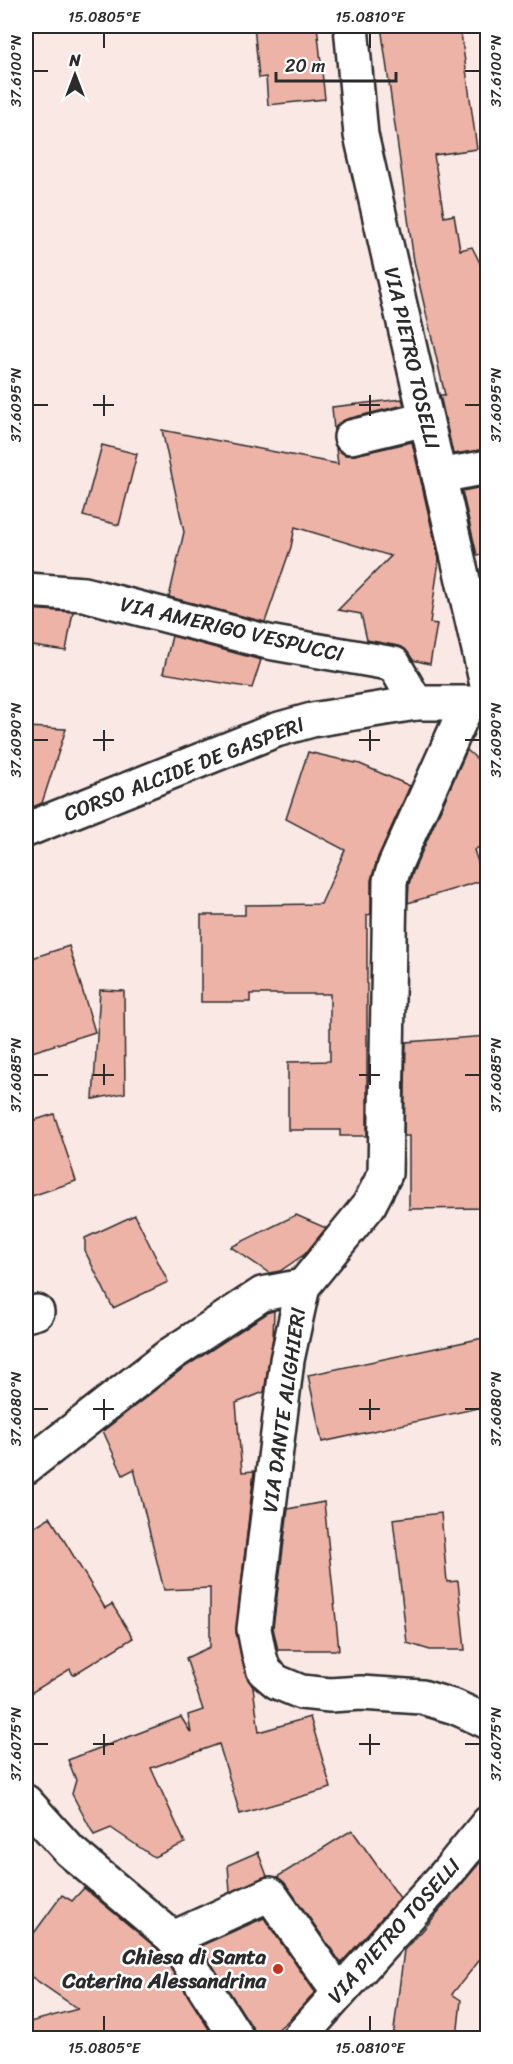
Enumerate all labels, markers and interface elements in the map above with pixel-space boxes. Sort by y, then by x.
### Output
text: 15.0805°E [68,4,142,30]
text: 15.0810°E [335,4,406,30]
text: 37.6100°N [3,34,29,107]
text: 37.6100°N [483,34,509,107]
north arrow [45,45,105,105]
scale bar [276,45,396,83]
text: N [68,46,81,75]
text: 20 m [285,50,325,82]
street label: VIA PIETRO TOSELLI [373,263,452,453]
text: 37.6095°N [3,367,29,442]
text: 37.6095°N [483,367,509,442]
street label: VIA AMERIGO VESPUCCI [117,585,348,673]
text: 37.6090°N [3,702,29,777]
text: 37.6090°N [483,702,509,777]
street label: CORSO ALCIDE DE GASPERI [58,705,311,833]
text: 37.6085°N [3,1037,29,1112]
text: 37.6085°N [483,1037,509,1112]
street label: VIA DANTE ALIGHIERI [251,1305,317,1515]
text: 37.6080°N [3,1371,29,1446]
text: 37.6080°N [483,1371,509,1446]
text: 37.6075°N [3,1706,29,1781]
text: 37.6075°N [483,1706,509,1781]
street label: VIA PIETRO TOSELLI [318,1849,471,2013]
place label: Chiesa di Santa Caterina Alessandrina [62,1938,267,2000]
marker: Chiesa di Santa Caterina Alessandrina [271,1962,285,1976]
text: 15.0805°E [68,2035,142,2061]
text: 15.0810°E [335,2035,406,2061]

